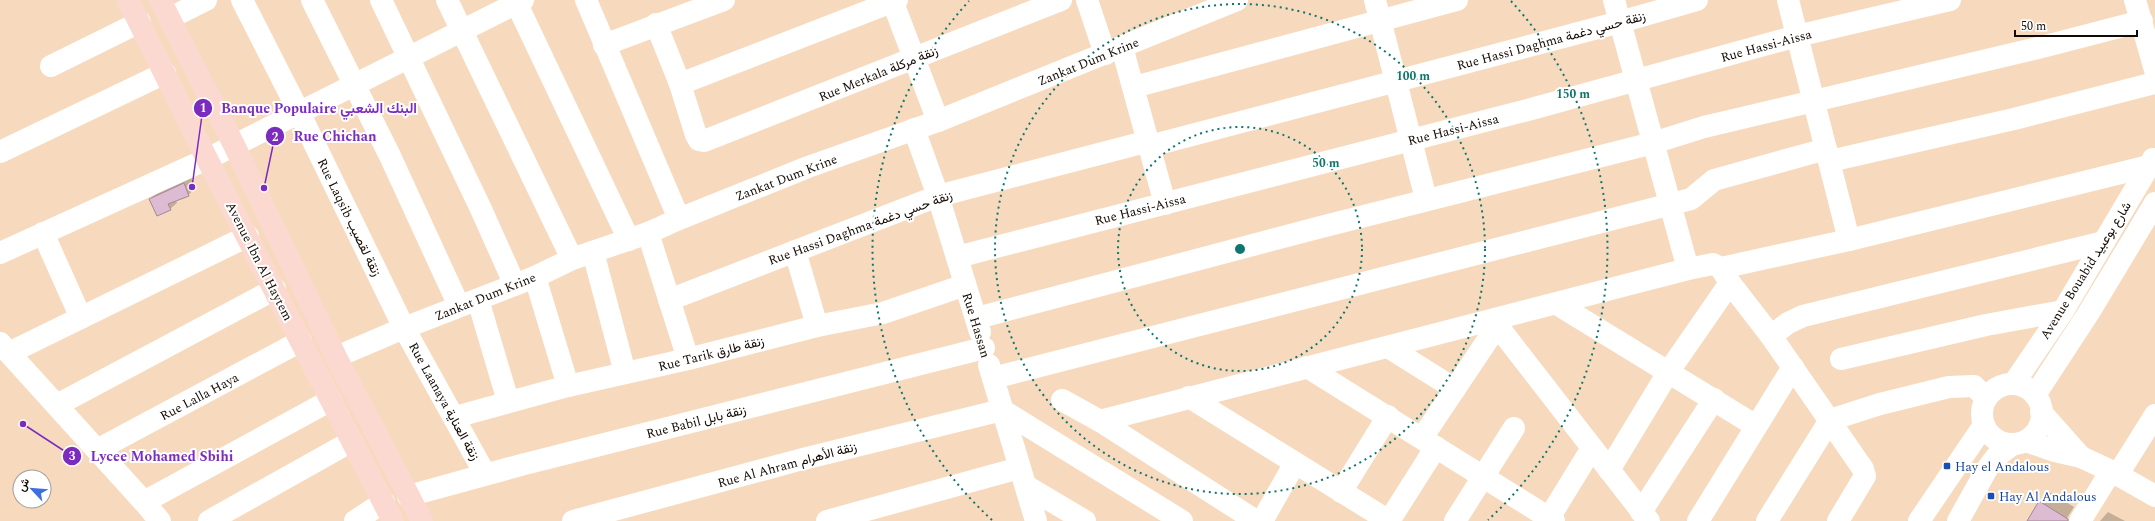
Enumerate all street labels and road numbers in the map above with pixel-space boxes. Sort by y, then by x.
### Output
street label: Rue Hassi Daghma زنقة حسي دغمة [1455,6,1648,76]
street label: Rue Hassi-Aissa [1719,24,1815,68]
street label: Zankat Dum Krine [1035,32,1142,91]
street label: Rue Merkala زنقة مركلة [816,41,941,107]
street label: Rue Hassi-Aissa [1406,109,1502,151]
street label: Zankat Dum Krine [732,149,840,207]
street label: Rue Laqsib زنقة لقصيب [312,155,386,280]
street label: Rue Hassi Daghma زنقة حسي دغمة [765,185,955,271]
street label: Rue Hassi-Aissa [1093,189,1189,231]
street label: Avenue Ibn Al Haytem [220,198,298,324]
street label: Avenue Bouabid شارع بوعبيد [2035,198,2137,343]
street label: Zankat Dum Krine [432,267,539,326]
street label: Rue Hassan [957,290,996,361]
street label: Rue Tarik زنقة طارق [656,331,766,377]
street label: Rue Laanaya زنقة العناية [403,339,485,464]
street label: Rue Lalla Haya [157,367,243,426]
street label: Rue Babil زنقة بابل [644,400,748,444]
street label: Rue Al Ahram زنقة الأهرام [715,437,859,493]

